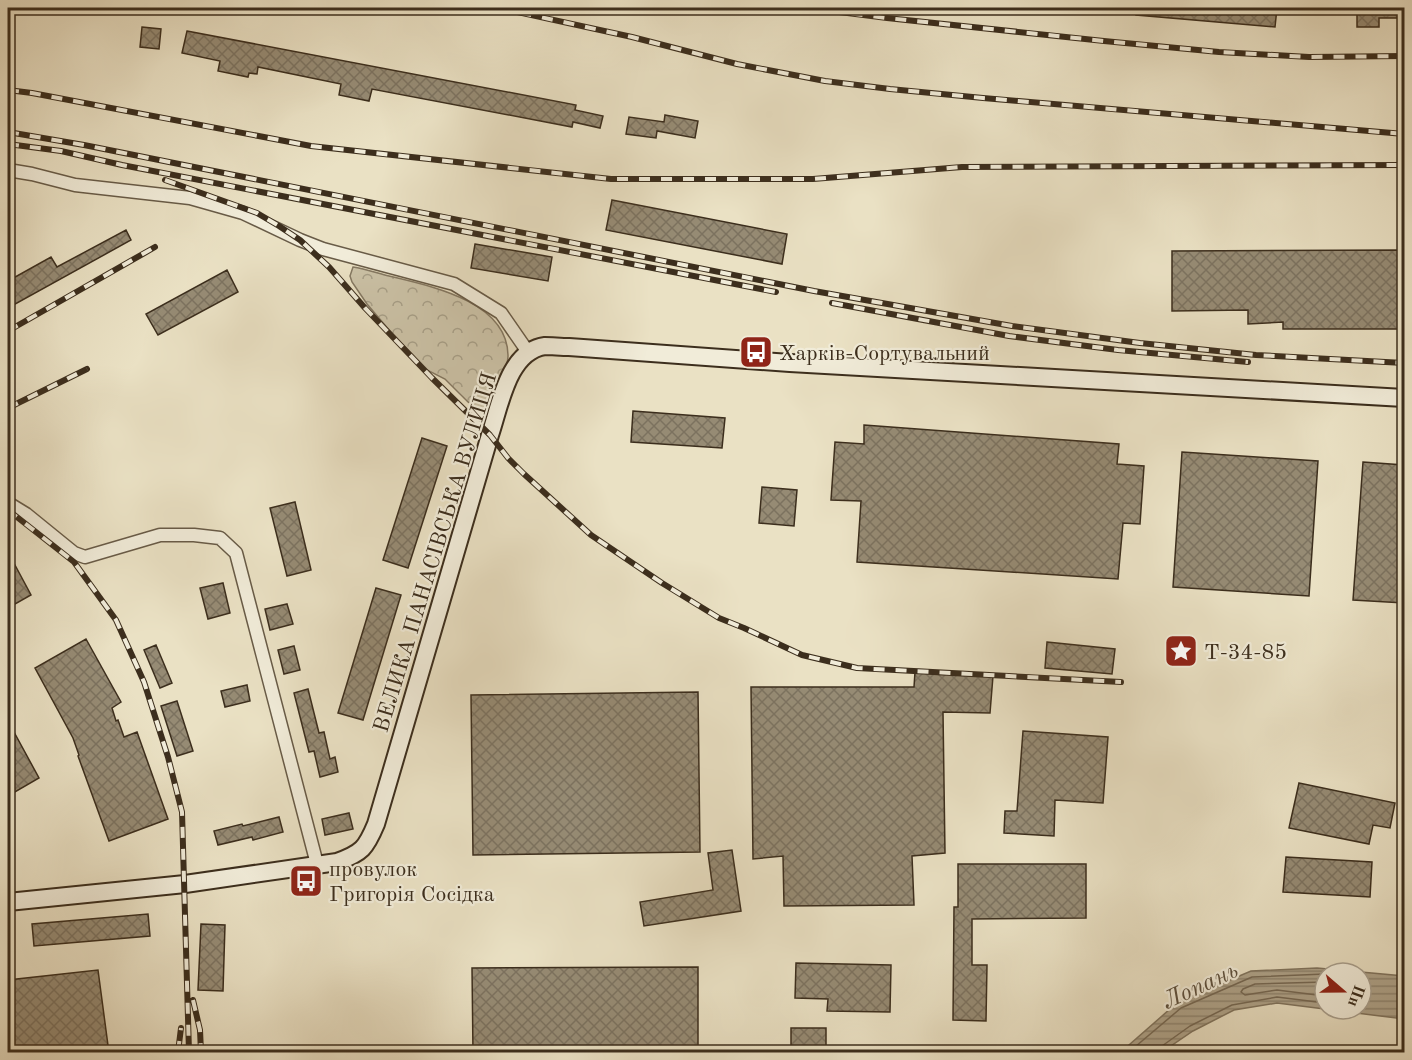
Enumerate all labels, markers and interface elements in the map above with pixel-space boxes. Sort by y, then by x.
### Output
bus stop icon: Харків-Сортувальний [738,334,774,370]
place label: Харків-Сортувальний [779,343,990,365]
street label: ВЕЛИКА ПАНАСІВСЬКА ВУЛИЦЯ [371,370,501,735]
place icon: Т-34-85 [1163,633,1199,669]
place label: Т-34-85 [1204,642,1287,664]
place label: провулок Григорія Сосідка [329,859,495,906]
bus stop icon: провулок Григорія Сосідка [288,863,324,899]
water label: Лопань [1159,959,1243,1015]
north arrow [1313,961,1373,1021]
text: Пн [1344,982,1367,1009]

